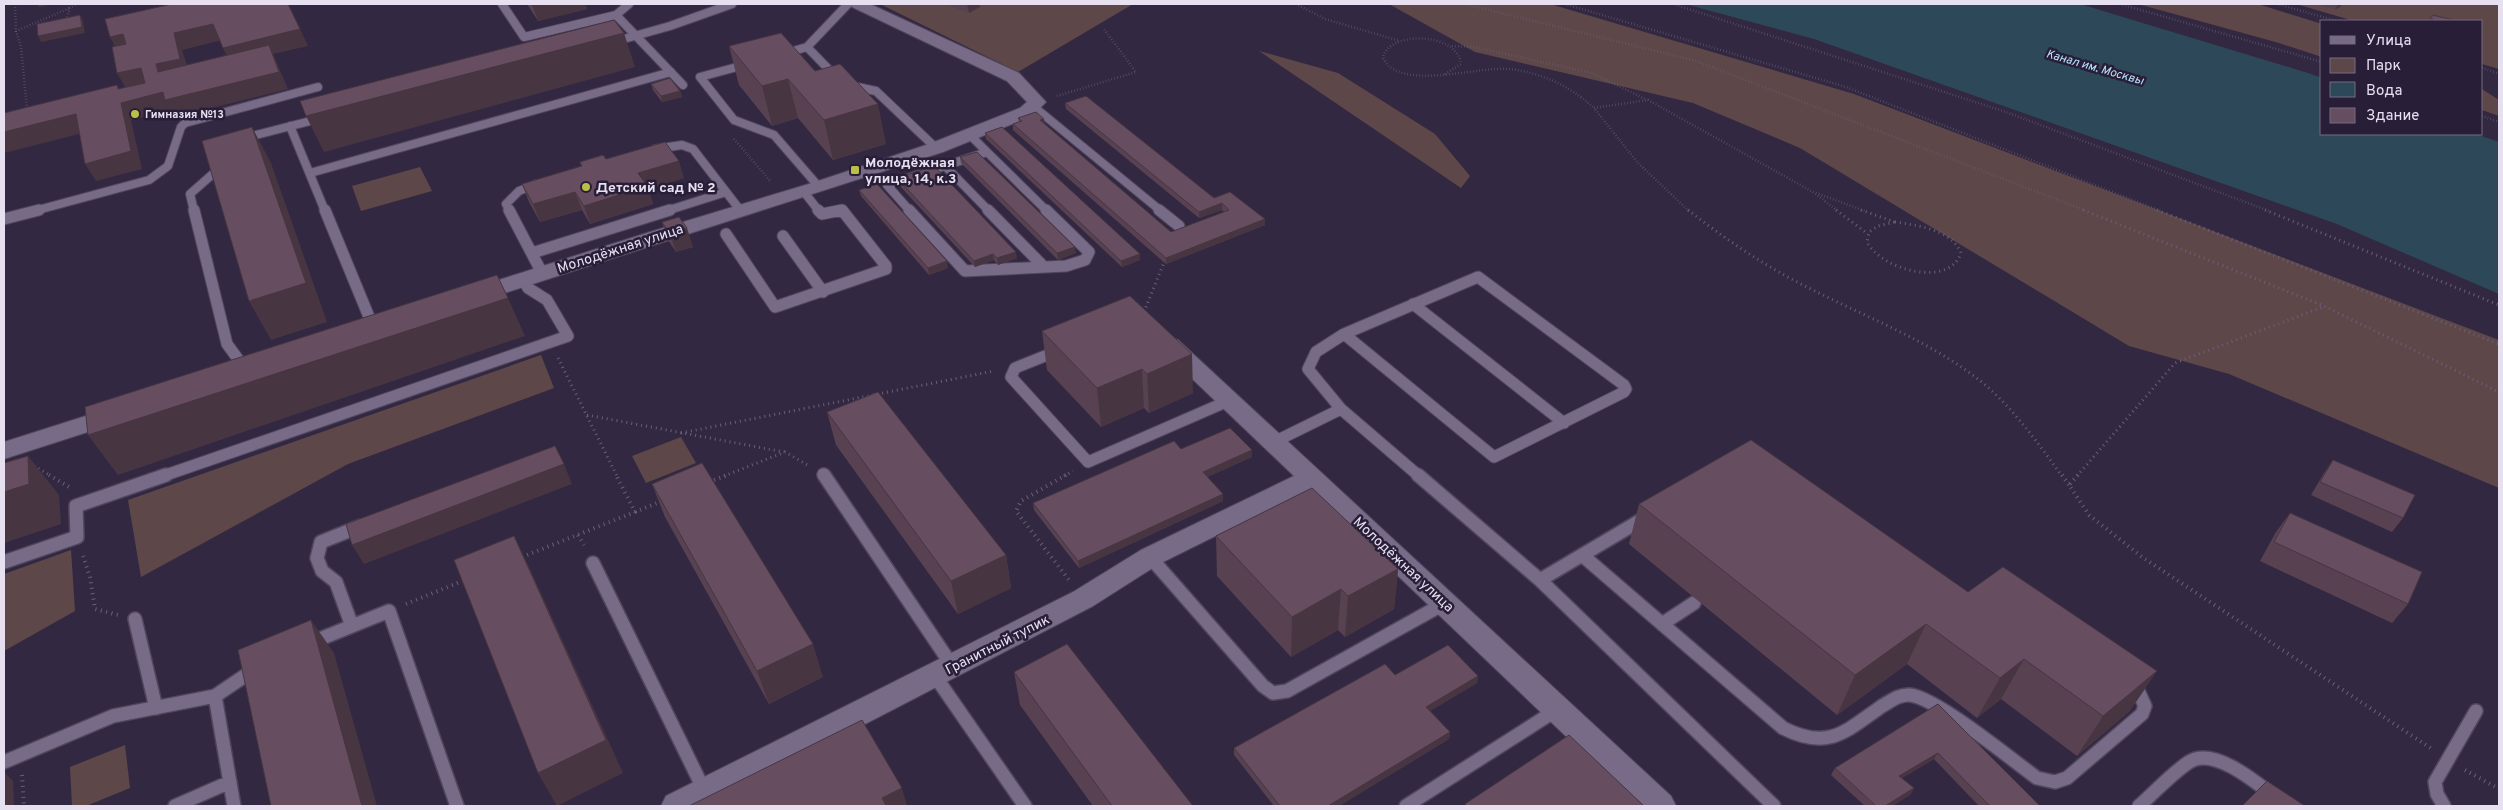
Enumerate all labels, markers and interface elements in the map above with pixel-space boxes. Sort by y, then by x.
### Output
legend [2320,20,2483,135]
text: Улица [2366,32,2411,51]
water label: Канал им. Москвы [2044,46,2146,90]
text: Парк [2366,57,2401,76]
text: Вода [2366,82,2402,101]
text: Здание [2366,107,2419,126]
marker: Гимназия №13 [129,108,141,120]
place label: Гимназия №13 [145,108,224,122]
place label: Молодёжная улица, 14, к.3 [865,155,956,188]
marker: Молодёжная улица, 14, к.3 [849,164,861,176]
place label: Детский сад № 2 [596,180,716,197]
marker: Детский сад № 2 [580,181,592,193]
street label: Молодёжная улица [555,221,686,278]
street label: Молодёжная улица [1349,514,1457,616]
street label: Гранитный тупик [943,612,1053,679]

